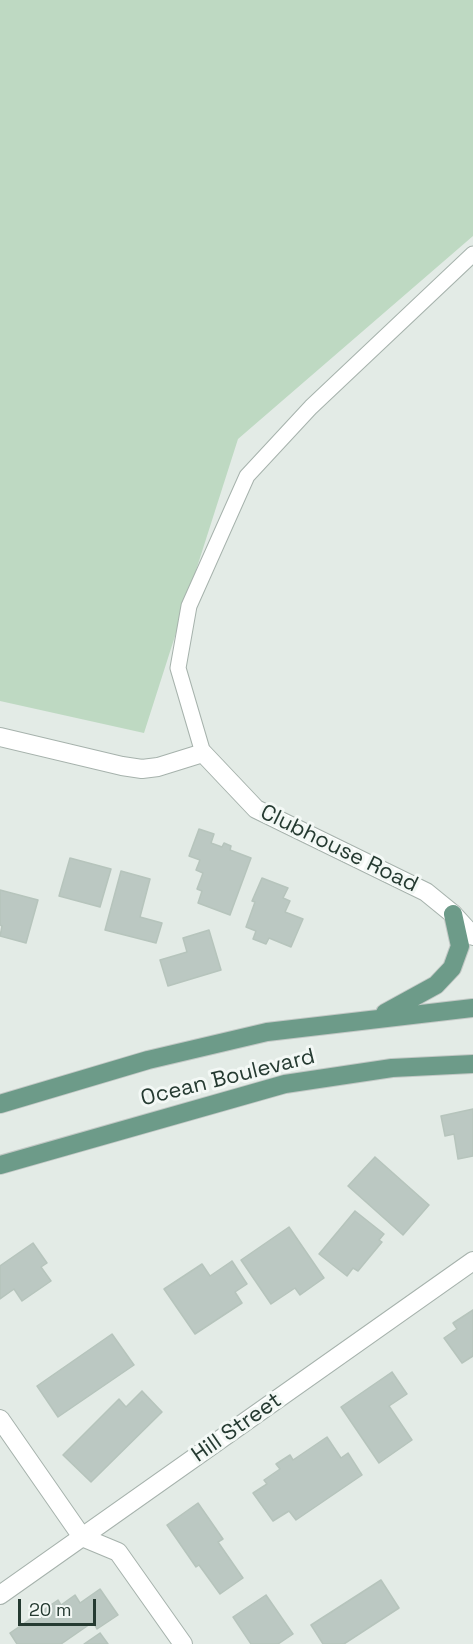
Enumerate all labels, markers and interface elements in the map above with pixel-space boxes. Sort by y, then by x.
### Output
street label: Clubhouse Road [256,799,422,899]
street label: Ocean Boulevard [138,1044,318,1112]
street label: Hill Street [187,1388,287,1468]
scale bar [21,1587,99,1625]
text: 20 m [29,1598,72,1621]

